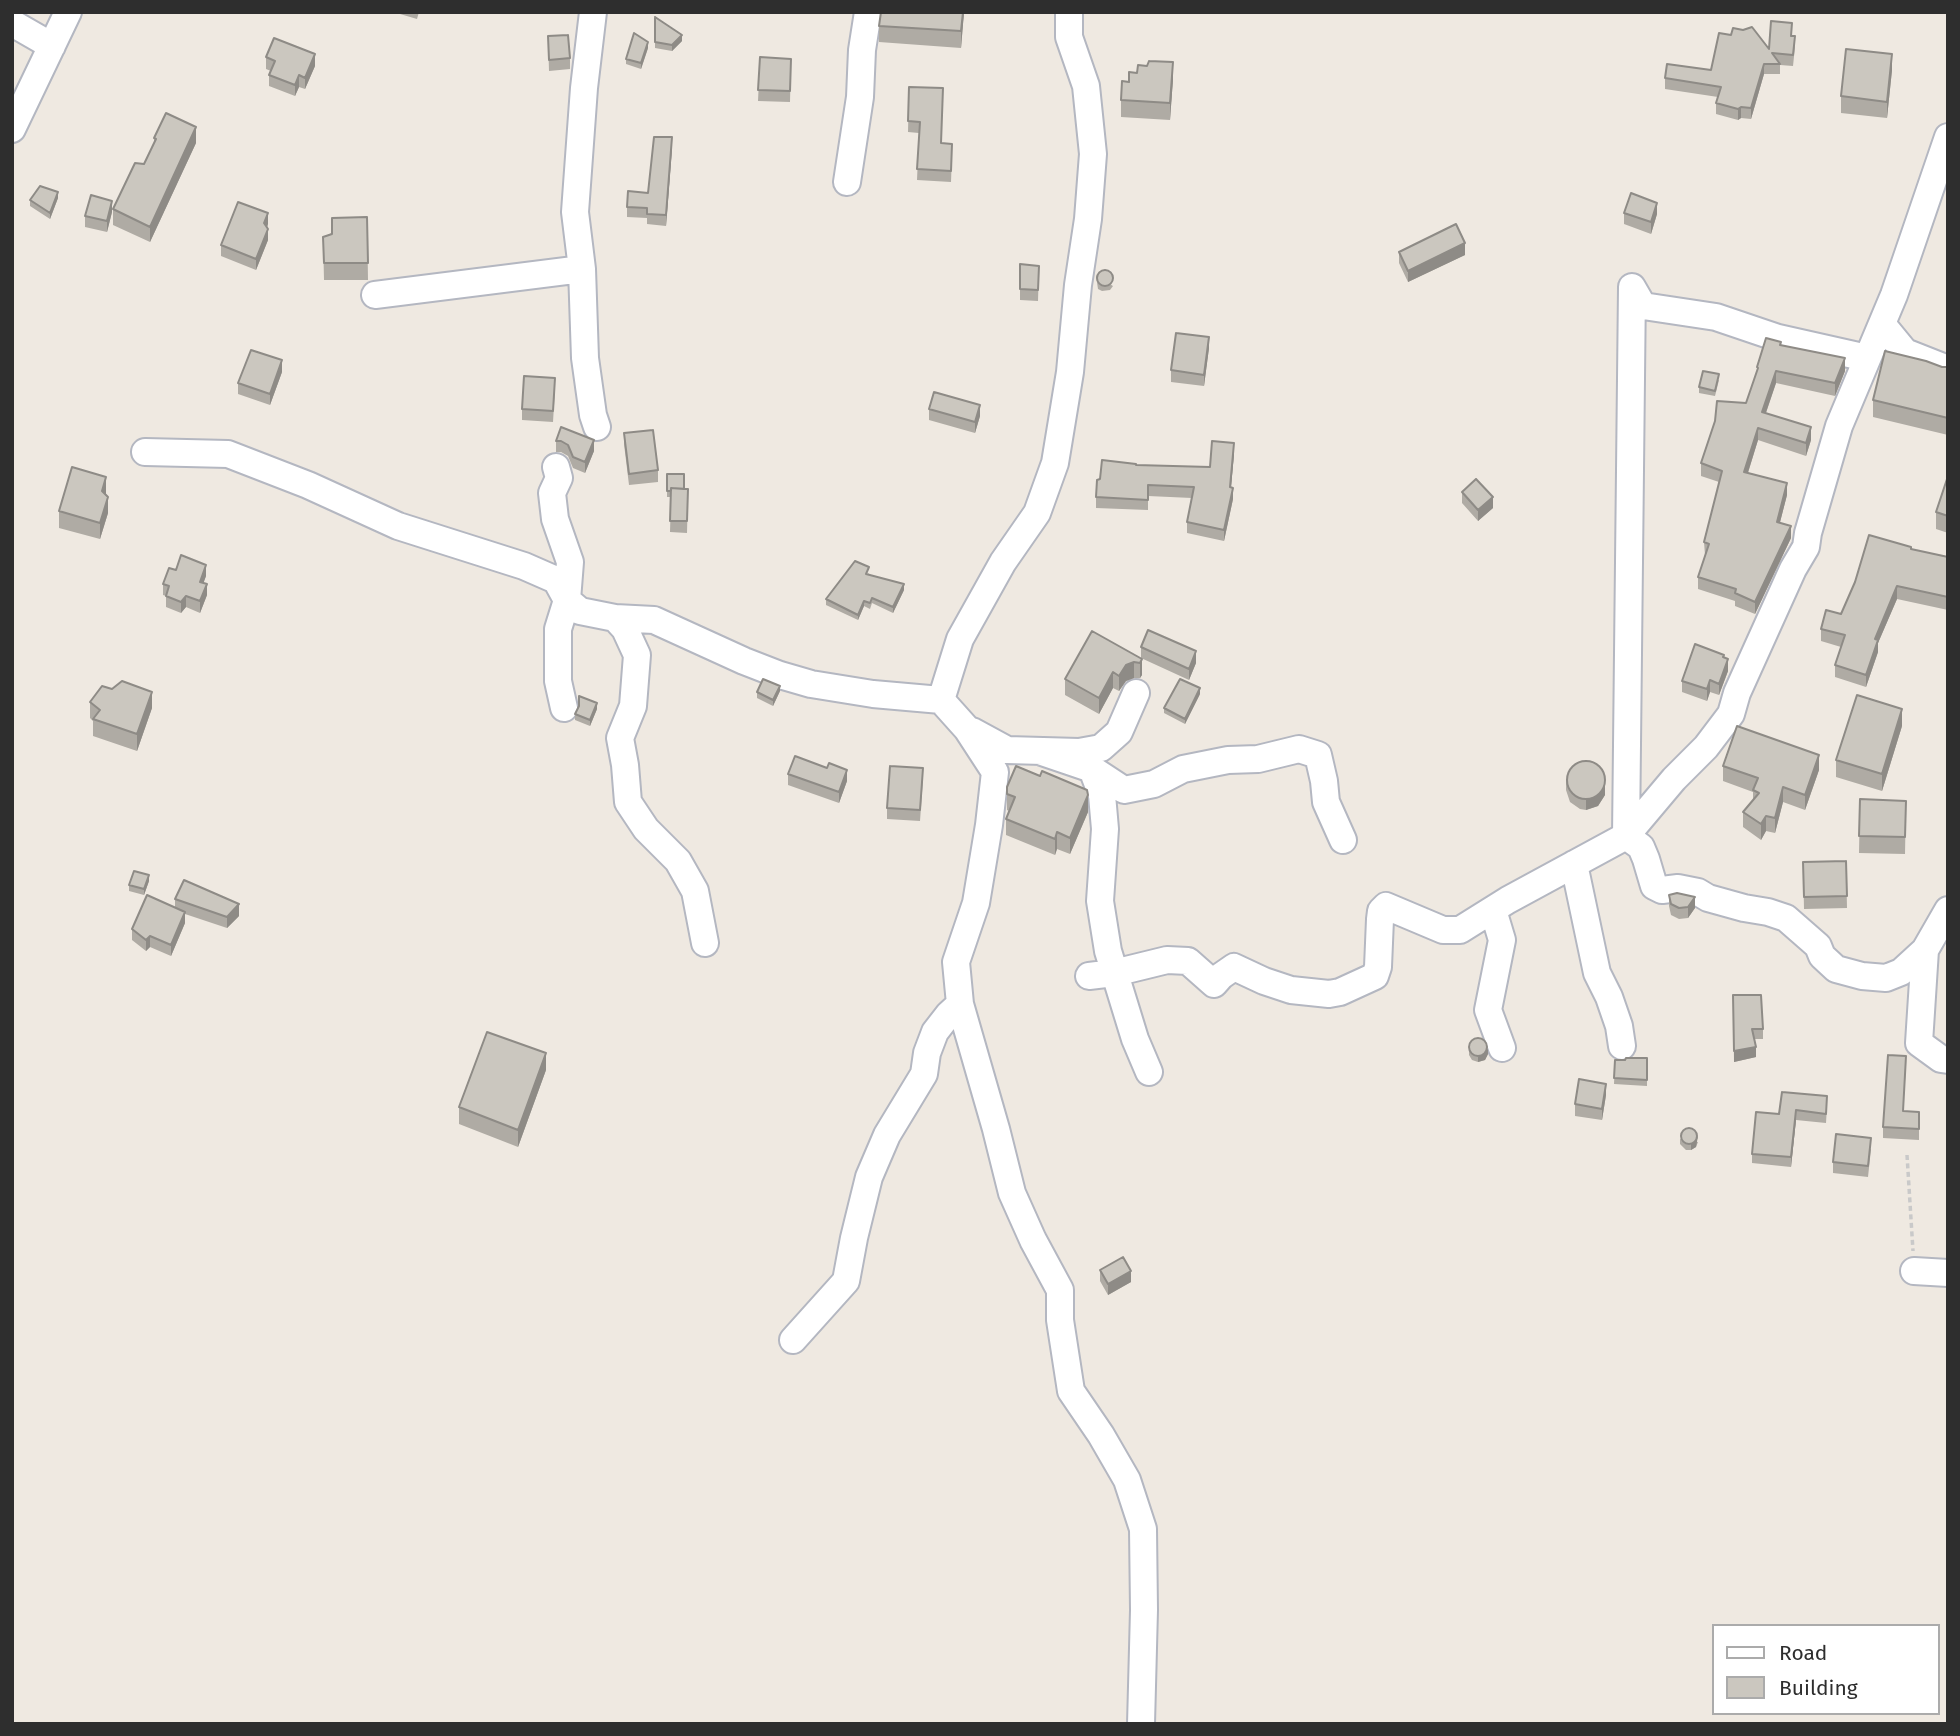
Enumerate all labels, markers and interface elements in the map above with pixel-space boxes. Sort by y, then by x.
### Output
legend [1712,1624,1939,1715]
text: Road [1779,1640,1827,1666]
text: Building [1779,1675,1858,1701]

